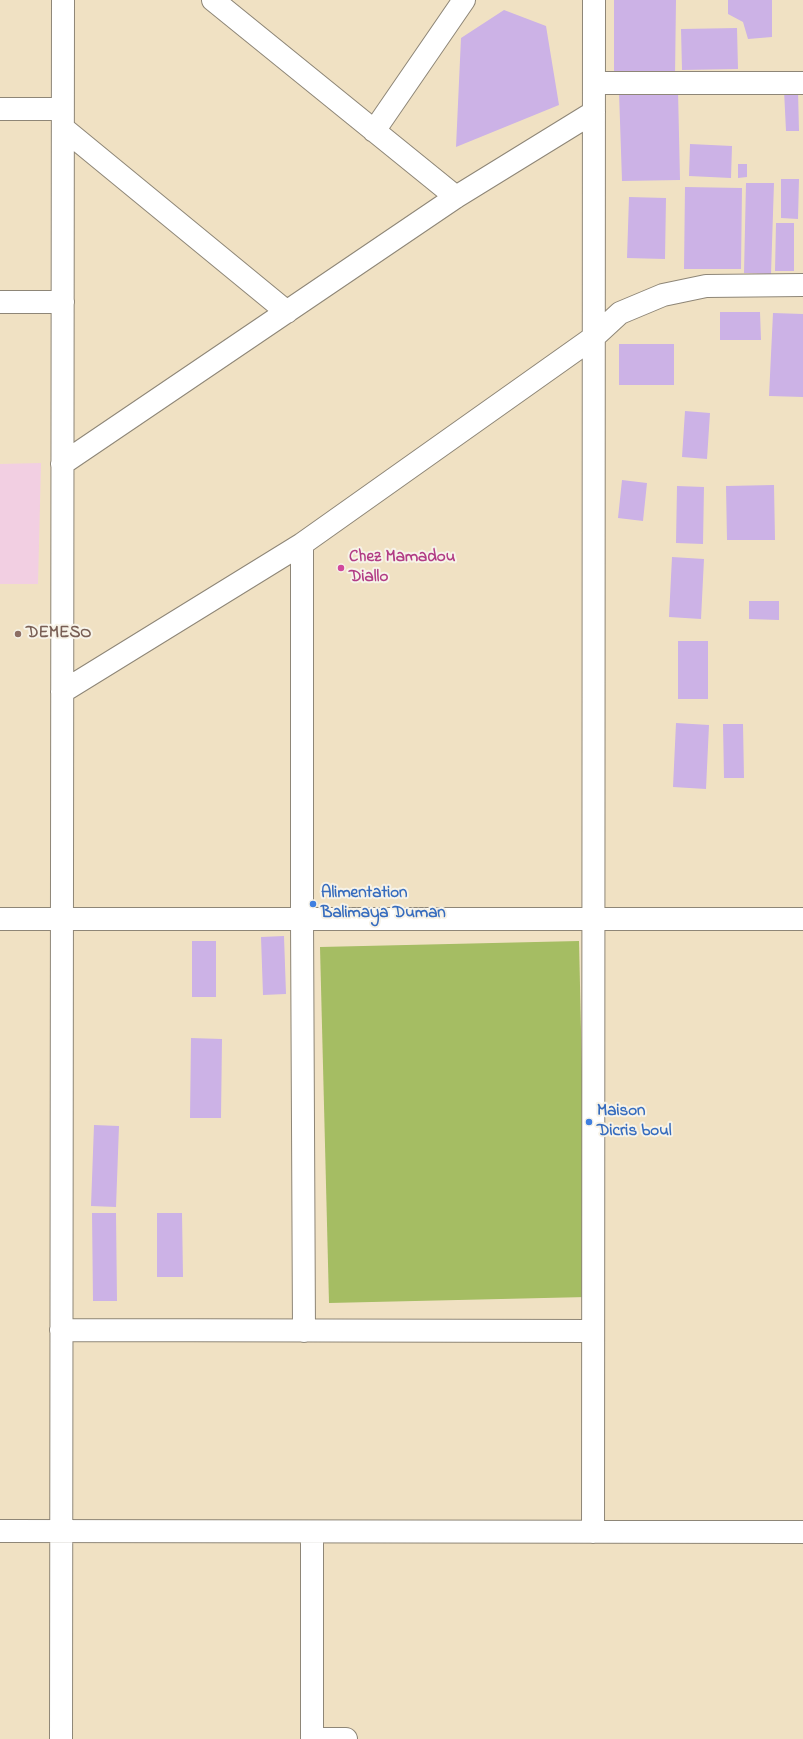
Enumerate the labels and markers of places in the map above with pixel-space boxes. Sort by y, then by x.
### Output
place label: Chez Mamadou Diallo [349,548,455,588]
marker: Chez Mamadou Diallo [336,563,346,573]
place label: DEMESO [26,624,91,644]
marker: DEMESO [13,629,23,639]
place label: Alimentation Balimaya Duman [321,884,446,924]
marker: Alimentation Balimaya Duman [308,899,318,909]
place label: Maison Dicris boul [597,1102,672,1142]
marker: Maison Dicris boul [584,1117,594,1127]

